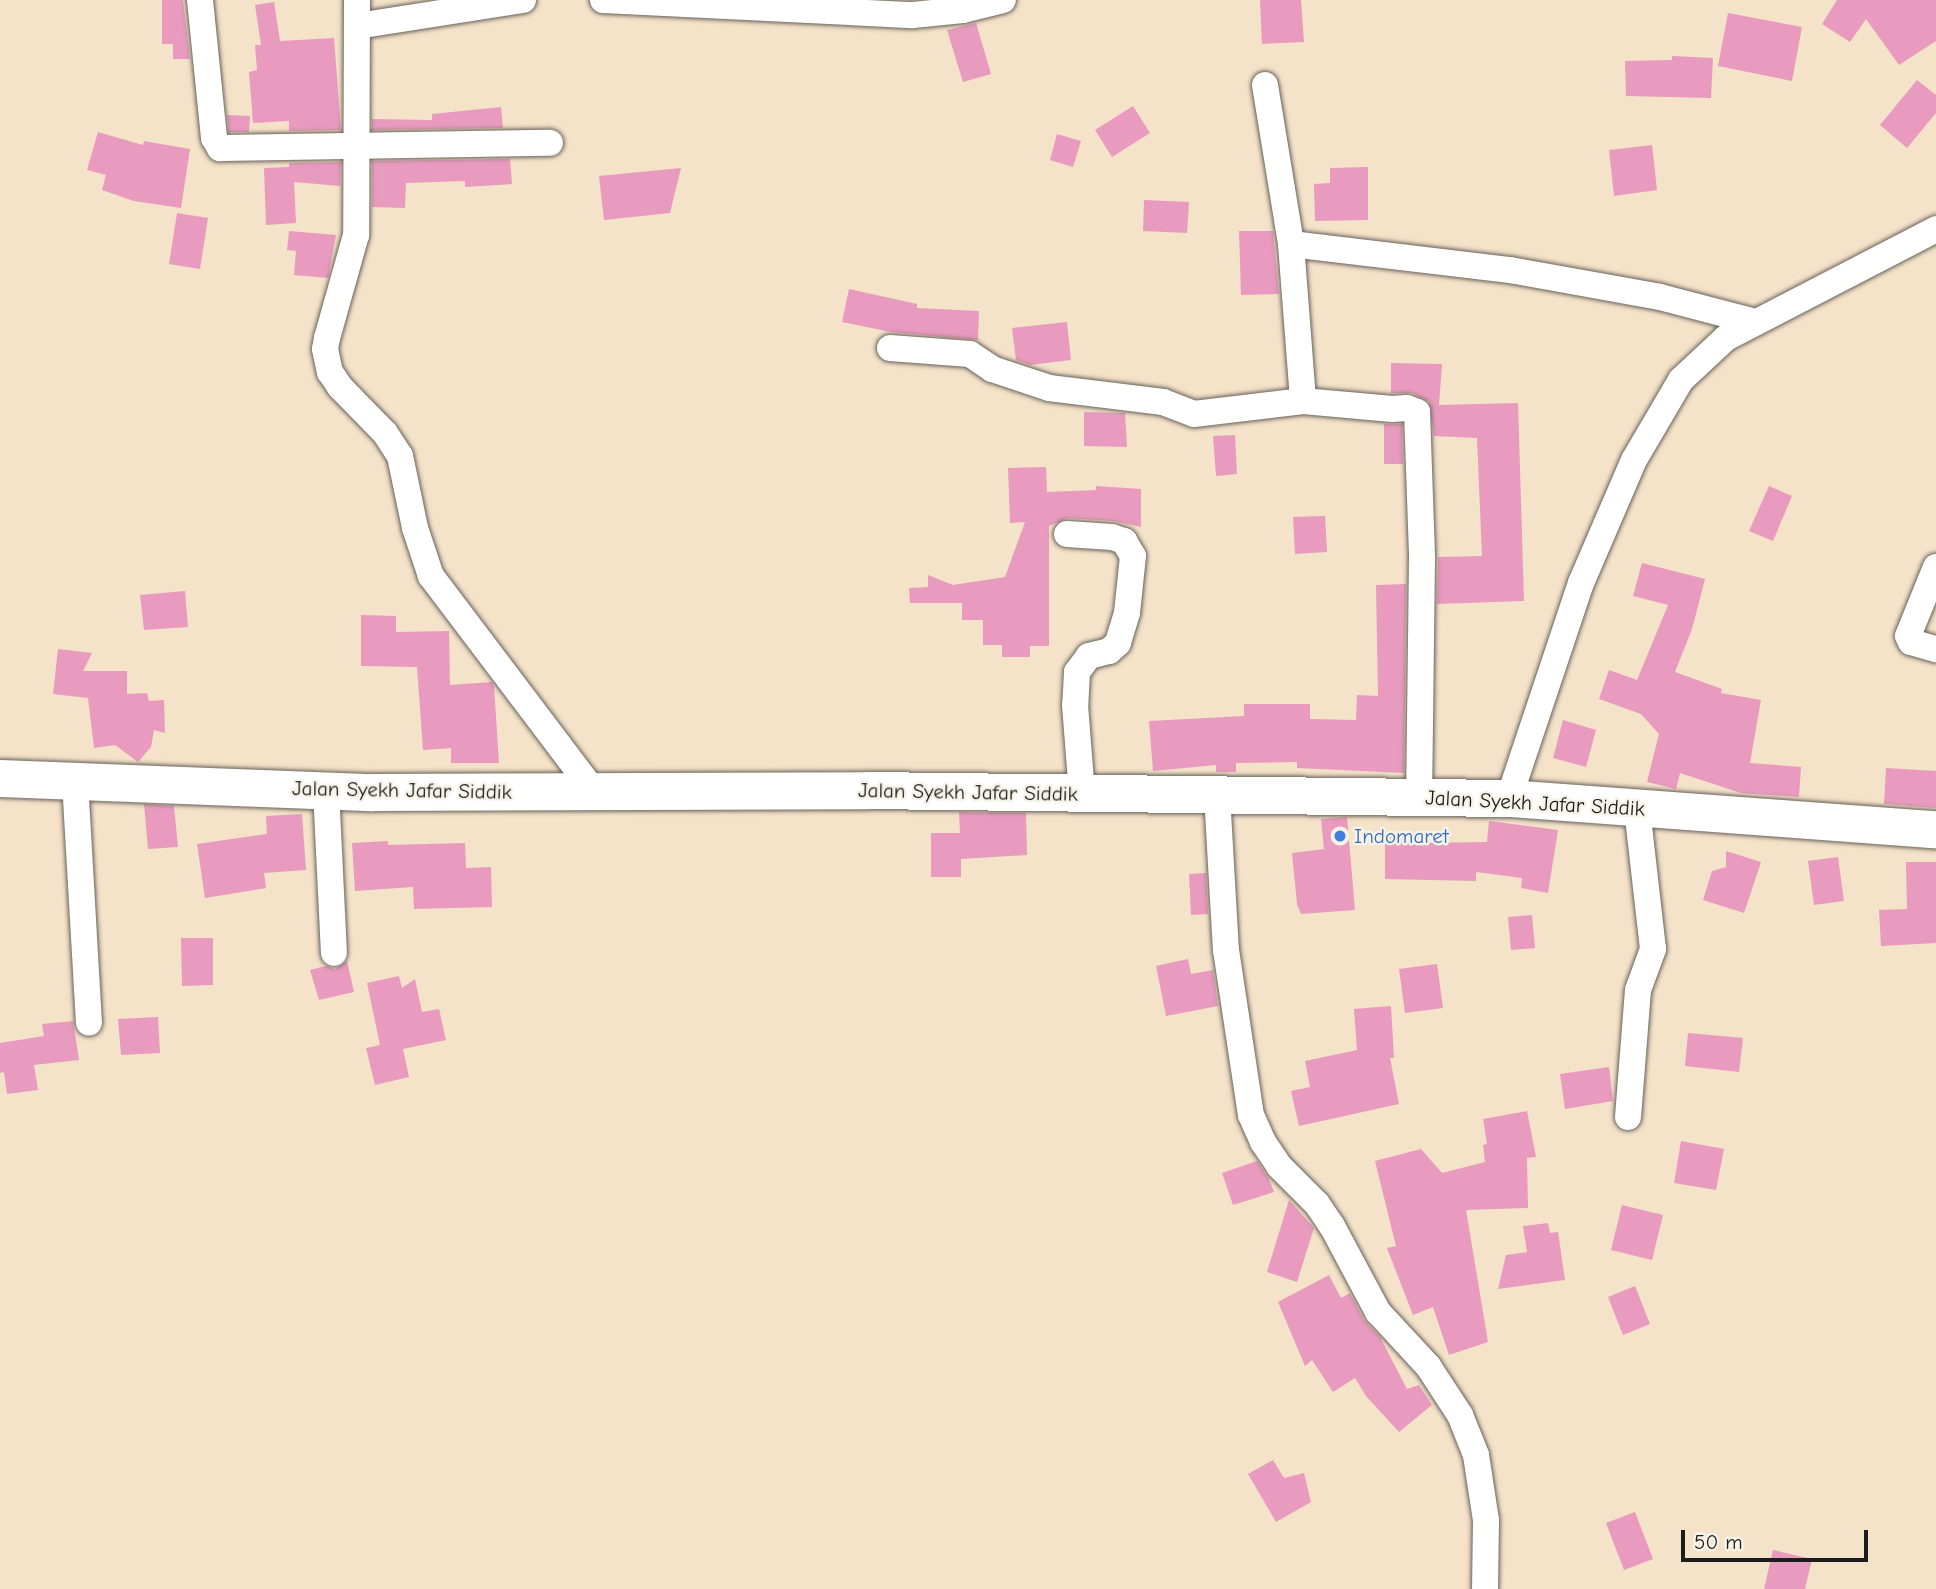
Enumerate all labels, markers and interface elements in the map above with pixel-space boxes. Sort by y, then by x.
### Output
street label: Jalan Syekh Jafar Siddik [292,775,512,805]
street label: Jalan Syekh Jafar Siddik [858,777,1078,807]
street label: Jalan Syekh Jafar Siddik [1425,785,1645,821]
place label: Indomaret [1354,823,1449,849]
marker: Indomaret [1332,828,1348,844]
scale bar [1684,1516,1871,1560]
text: 50 m [1694,1530,1743,1554]

